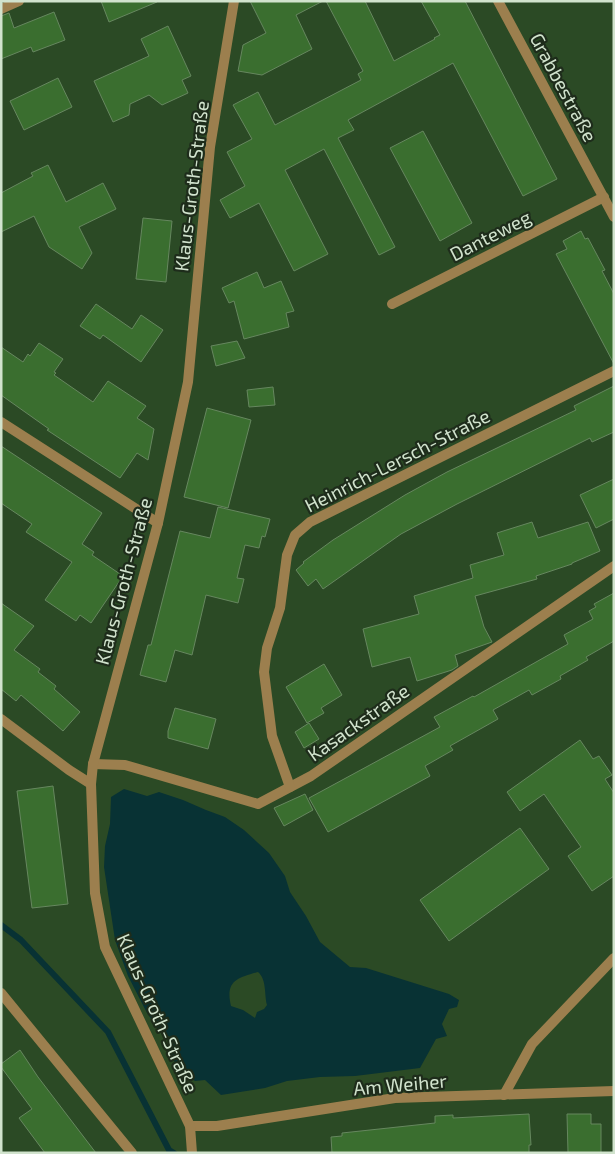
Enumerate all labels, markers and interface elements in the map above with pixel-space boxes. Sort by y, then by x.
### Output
street label: Grabbestraße [526,29,602,145]
street label: Klaus-Groth-Straße [169,99,213,273]
street label: Danteweg [446,205,535,265]
street label: Heinrich-Lersch-Straße [301,403,493,517]
street label: Klaus-Groth-Straße [90,495,156,667]
street label: Kasackstraße [303,679,413,765]
street label: Klaus-Groth-Straße [113,930,203,1096]
street label: Am Weiher [352,1068,448,1100]

